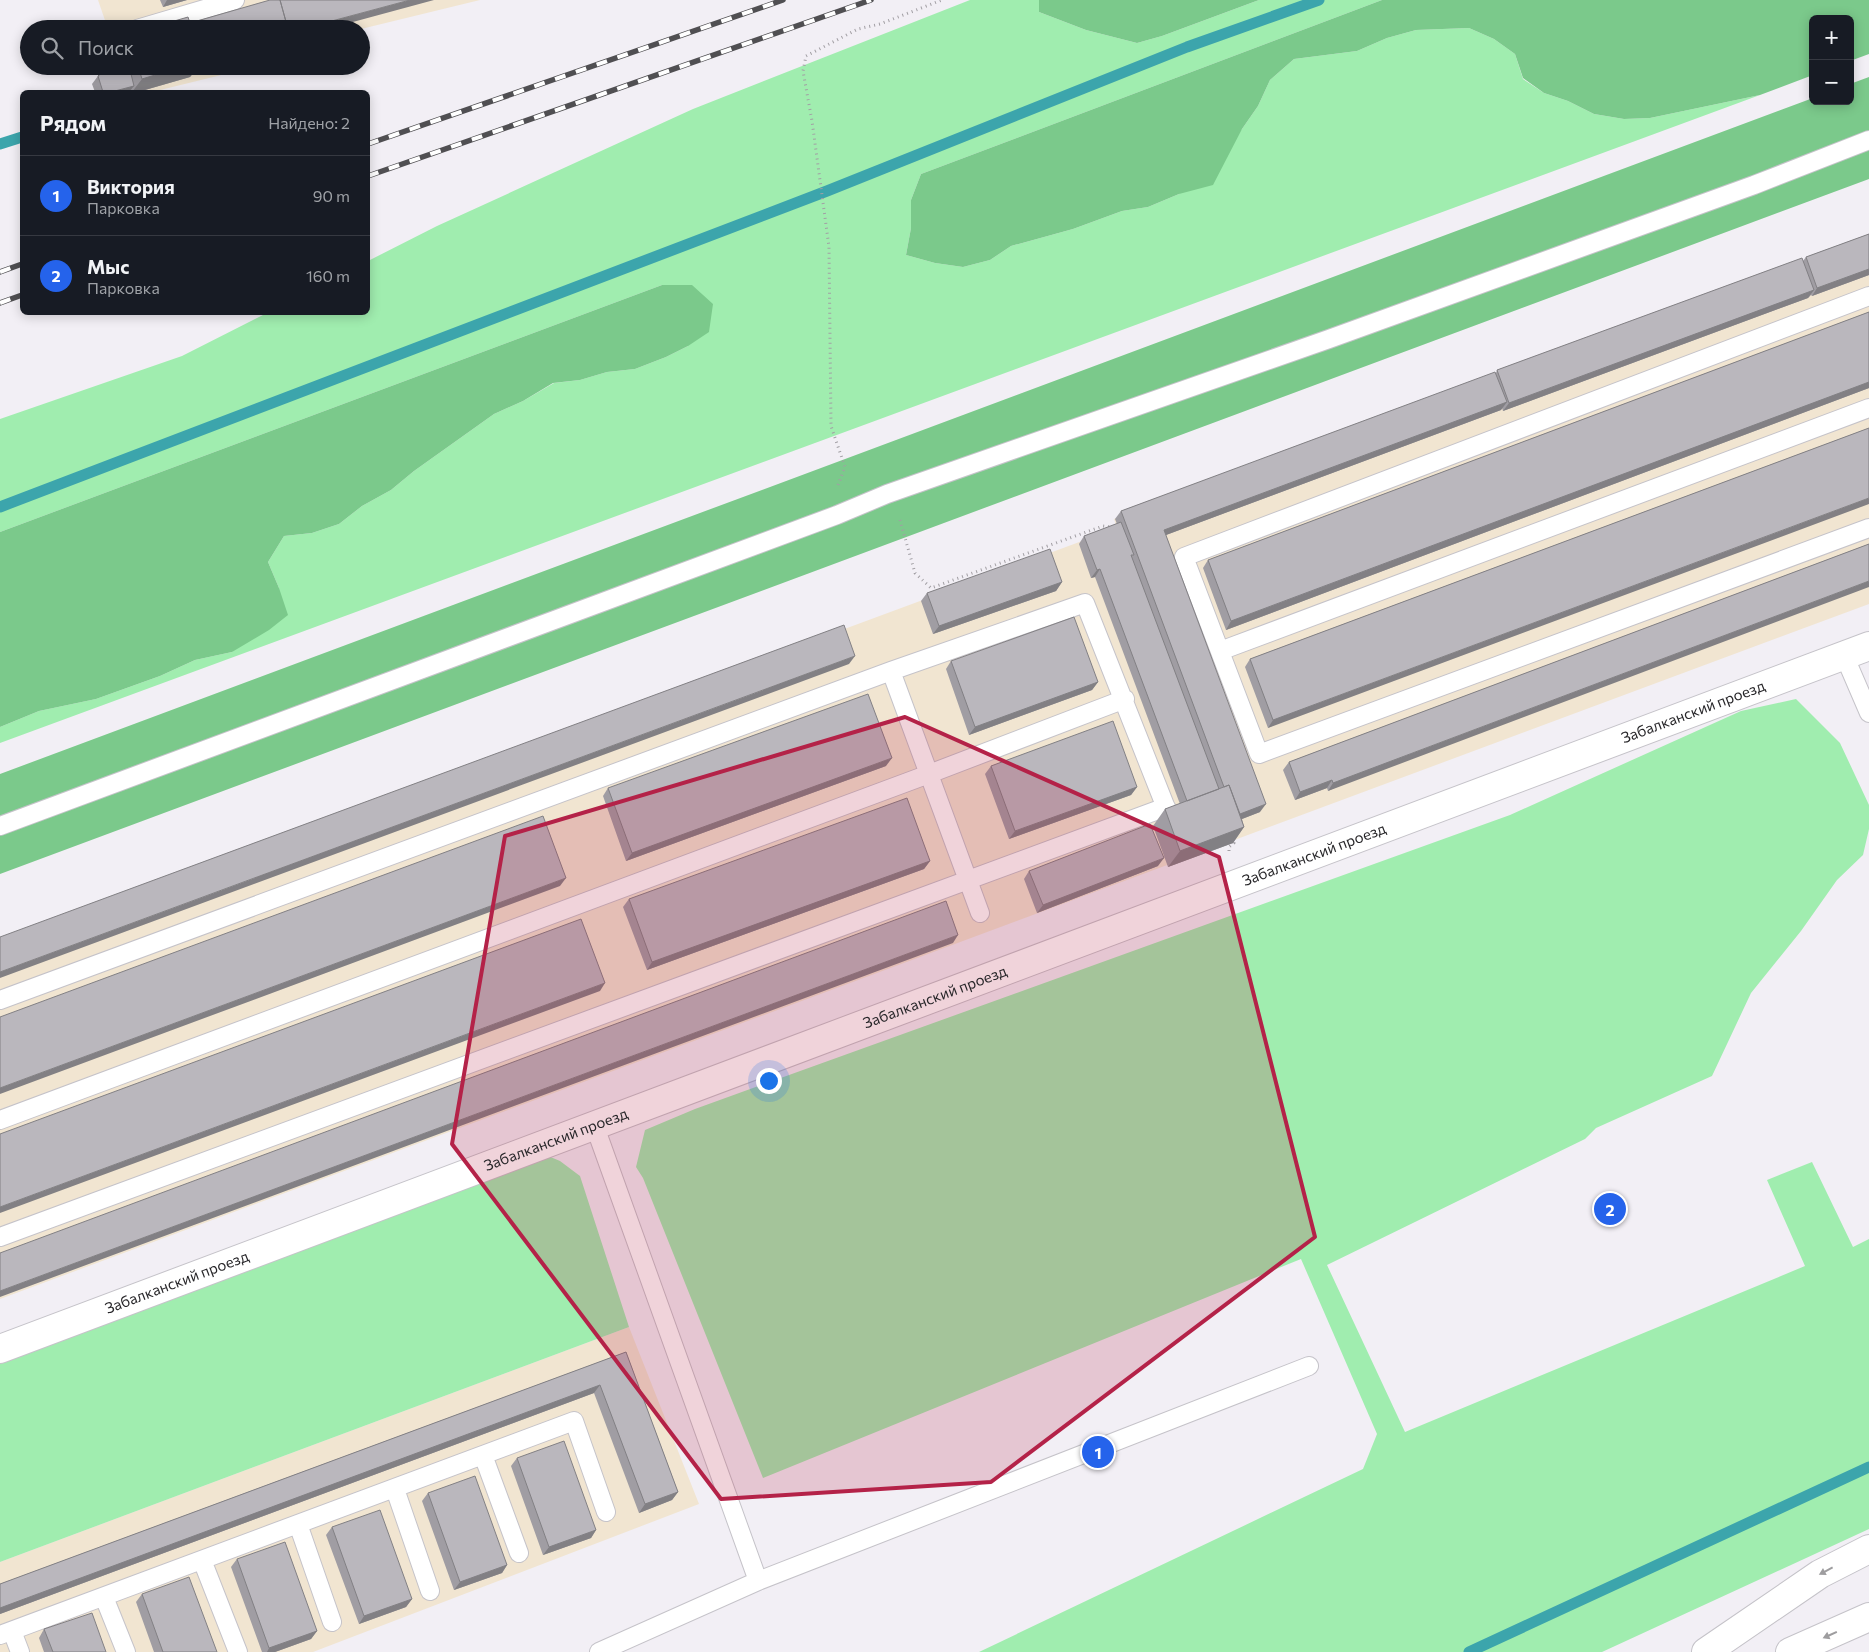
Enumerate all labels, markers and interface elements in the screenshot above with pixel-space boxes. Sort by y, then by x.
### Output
map controls [1809,15,1854,105]
button: + [1809,15,1854,60]
search box [20,20,370,75]
icon: search [38,34,66,62]
text: Поиск [78,36,134,59]
button: − [1809,60,1854,105]
text: Рядом [40,110,106,135]
text: Найдено: 2 [268,113,350,132]
text: Виктория [87,175,175,198]
text: 1 [52,186,60,205]
text: 90 m [313,186,350,205]
text: Парковка [87,198,160,217]
text: Мыс [87,255,129,278]
text: 2 [51,266,61,285]
text: 160 m [306,266,350,285]
text: Парковка [87,278,160,297]
street label: Забалканский проезд [1618,676,1767,746]
street label: Забалканский проезд [1239,818,1388,889]
street label: Забалканский проезд [860,961,1009,1032]
your location [756,1068,782,1094]
street label: Забалканский проезд [481,1104,630,1174]
pin: 2 [1594,1190,1626,1228]
street label: Забалканский проезд [102,1246,251,1317]
pin: 1 [1082,1433,1114,1471]
one-way arrow [1818,1567,1833,1575]
one-way arrow [1823,1631,1837,1639]

